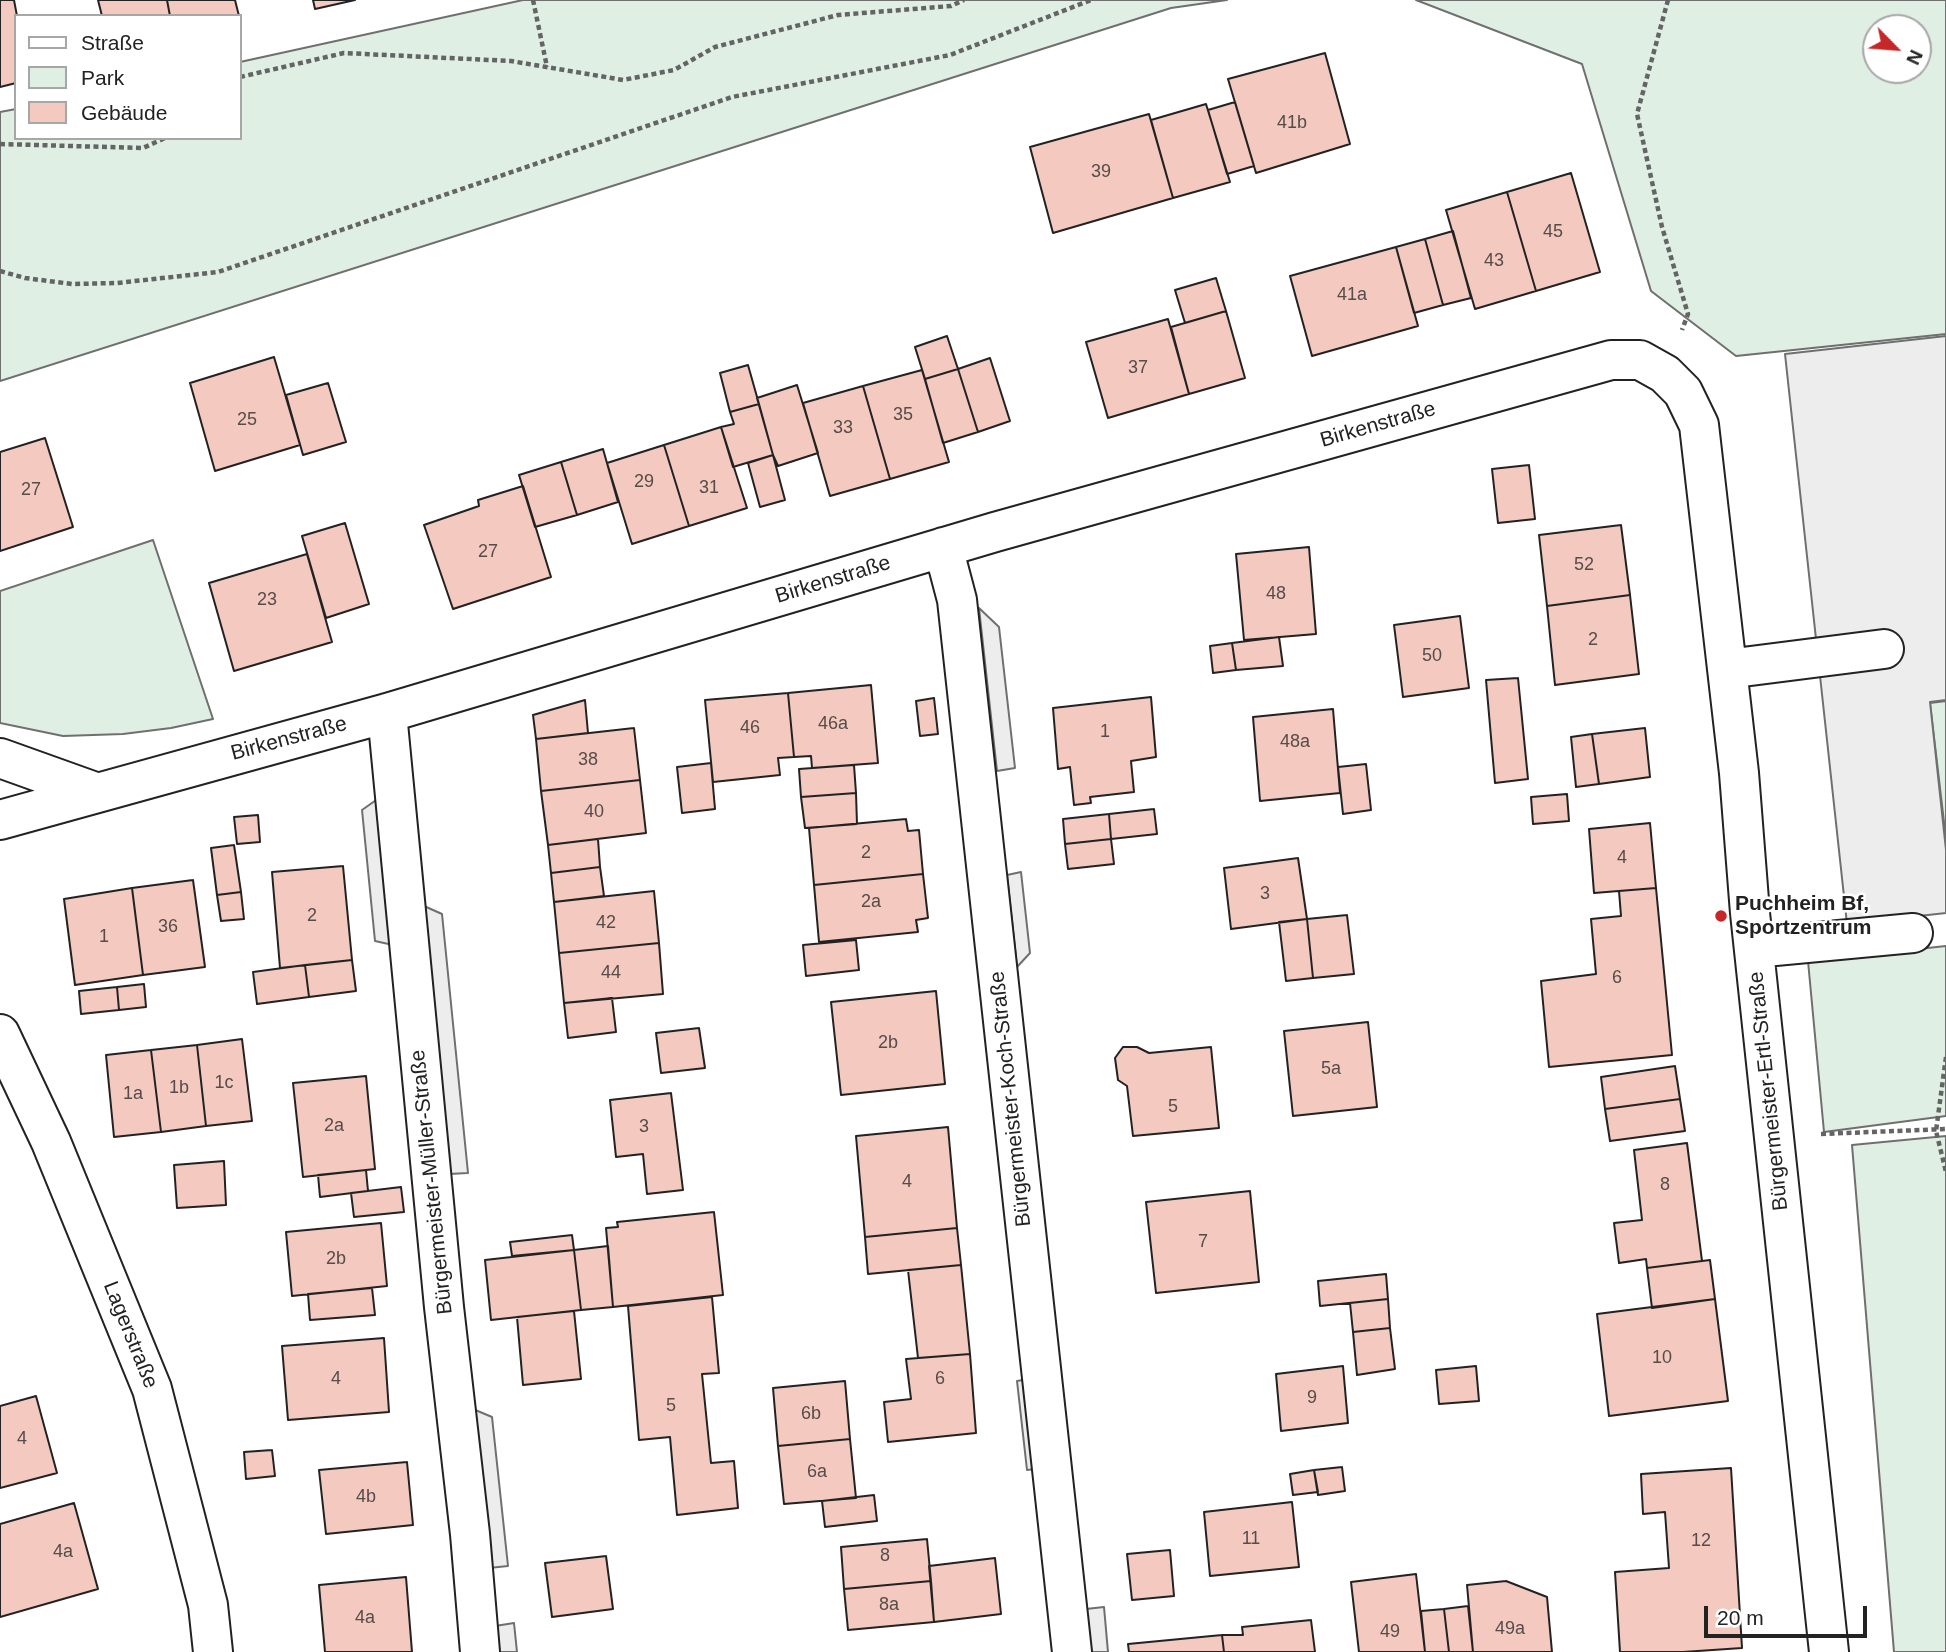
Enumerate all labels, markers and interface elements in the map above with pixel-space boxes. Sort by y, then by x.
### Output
legend [14,14,242,140]
north arrow [1862,14,1932,84]
text: Straße [81,31,144,54]
text: N [1902,47,1927,68]
text: Park [81,66,124,89]
text: Gebäude [81,101,167,124]
house number: 41b [1277,112,1307,134]
house number: 39 [1091,161,1111,183]
house number: 45 [1543,221,1563,243]
house number: 43 [1484,250,1504,272]
house number: 41a [1337,284,1367,306]
house number: 37 [1128,357,1148,379]
street label: Birkenstraße [1317,396,1439,454]
house number: 35 [893,404,913,426]
house number: 25 [237,409,257,431]
house number: 33 [833,417,853,439]
house number: 29 [634,471,654,493]
house number: 31 [699,477,719,499]
house number: 27 [21,479,41,501]
house number: 27 [478,541,498,563]
street label: Birkenstraße [772,551,894,609]
house number: 52 [1574,554,1594,576]
house number: 48 [1266,583,1286,605]
house number: 23 [257,589,277,611]
house number: 2 [1588,629,1598,651]
house number: 50 [1422,645,1442,667]
street label: Birkenstraße [228,711,350,767]
house number: 46a [818,713,848,735]
house number: 46 [740,717,760,739]
house number: 1 [1100,721,1110,743]
house number: 48a [1280,731,1310,753]
house number: 38 [578,749,598,771]
house number: 40 [584,801,604,823]
house number: 2 [861,842,871,864]
house number: 4 [1617,847,1627,869]
house number: 3 [1260,883,1270,905]
house number: 2a [861,891,881,913]
place label: Puchheim Bf, Sportzentrum [1735,891,1872,941]
house number: 2 [307,905,317,927]
marker: Puchheim Bf, Sportzentrum [1713,908,1729,924]
house number: 42 [596,912,616,934]
house number: 36 [158,916,178,938]
house number: 1 [99,926,109,948]
house number: 44 [601,962,621,984]
house number: 6 [1612,967,1622,989]
street label: Bürgermeister-Koch-Straße [985,970,1037,1228]
street label: Bürgermeister-Ertl-Straße [1744,970,1794,1212]
house number: 2b [878,1032,898,1054]
street label: Bürgermeister-Müller-Straße [406,1048,458,1316]
house number: 5a [1321,1058,1341,1080]
house number: 1c [214,1072,234,1094]
house number: 1b [169,1077,189,1099]
house number: 1a [123,1083,143,1105]
house number: 5 [1168,1096,1178,1118]
house number: 2a [324,1115,344,1137]
house number: 3 [639,1116,649,1138]
house number: 4 [902,1171,912,1193]
house number: 8 [1660,1174,1670,1196]
house number: 7 [1198,1231,1208,1253]
house number: 2b [326,1248,346,1270]
street label: Lagerstraße [97,1278,163,1392]
house number: 10 [1652,1347,1672,1369]
house number: 4 [331,1368,341,1390]
house number: 6 [935,1368,945,1390]
house number: 9 [1307,1387,1317,1409]
house number: 5 [666,1395,676,1417]
house number: 6b [801,1403,821,1425]
house number: 4 [17,1428,27,1450]
house number: 6a [807,1461,827,1483]
house number: 4b [356,1486,376,1508]
house number: 11 [1242,1528,1260,1550]
house number: 12 [1691,1530,1711,1552]
house number: 4a [53,1541,73,1563]
house number: 8 [880,1545,890,1567]
scale bar [1708,1592,1871,1636]
house number: 8a [879,1594,899,1616]
text: 20 m [1717,1606,1764,1629]
house number: 4a [355,1607,375,1629]
house number: 49a [1495,1618,1525,1640]
house number: 49 [1380,1621,1400,1643]

